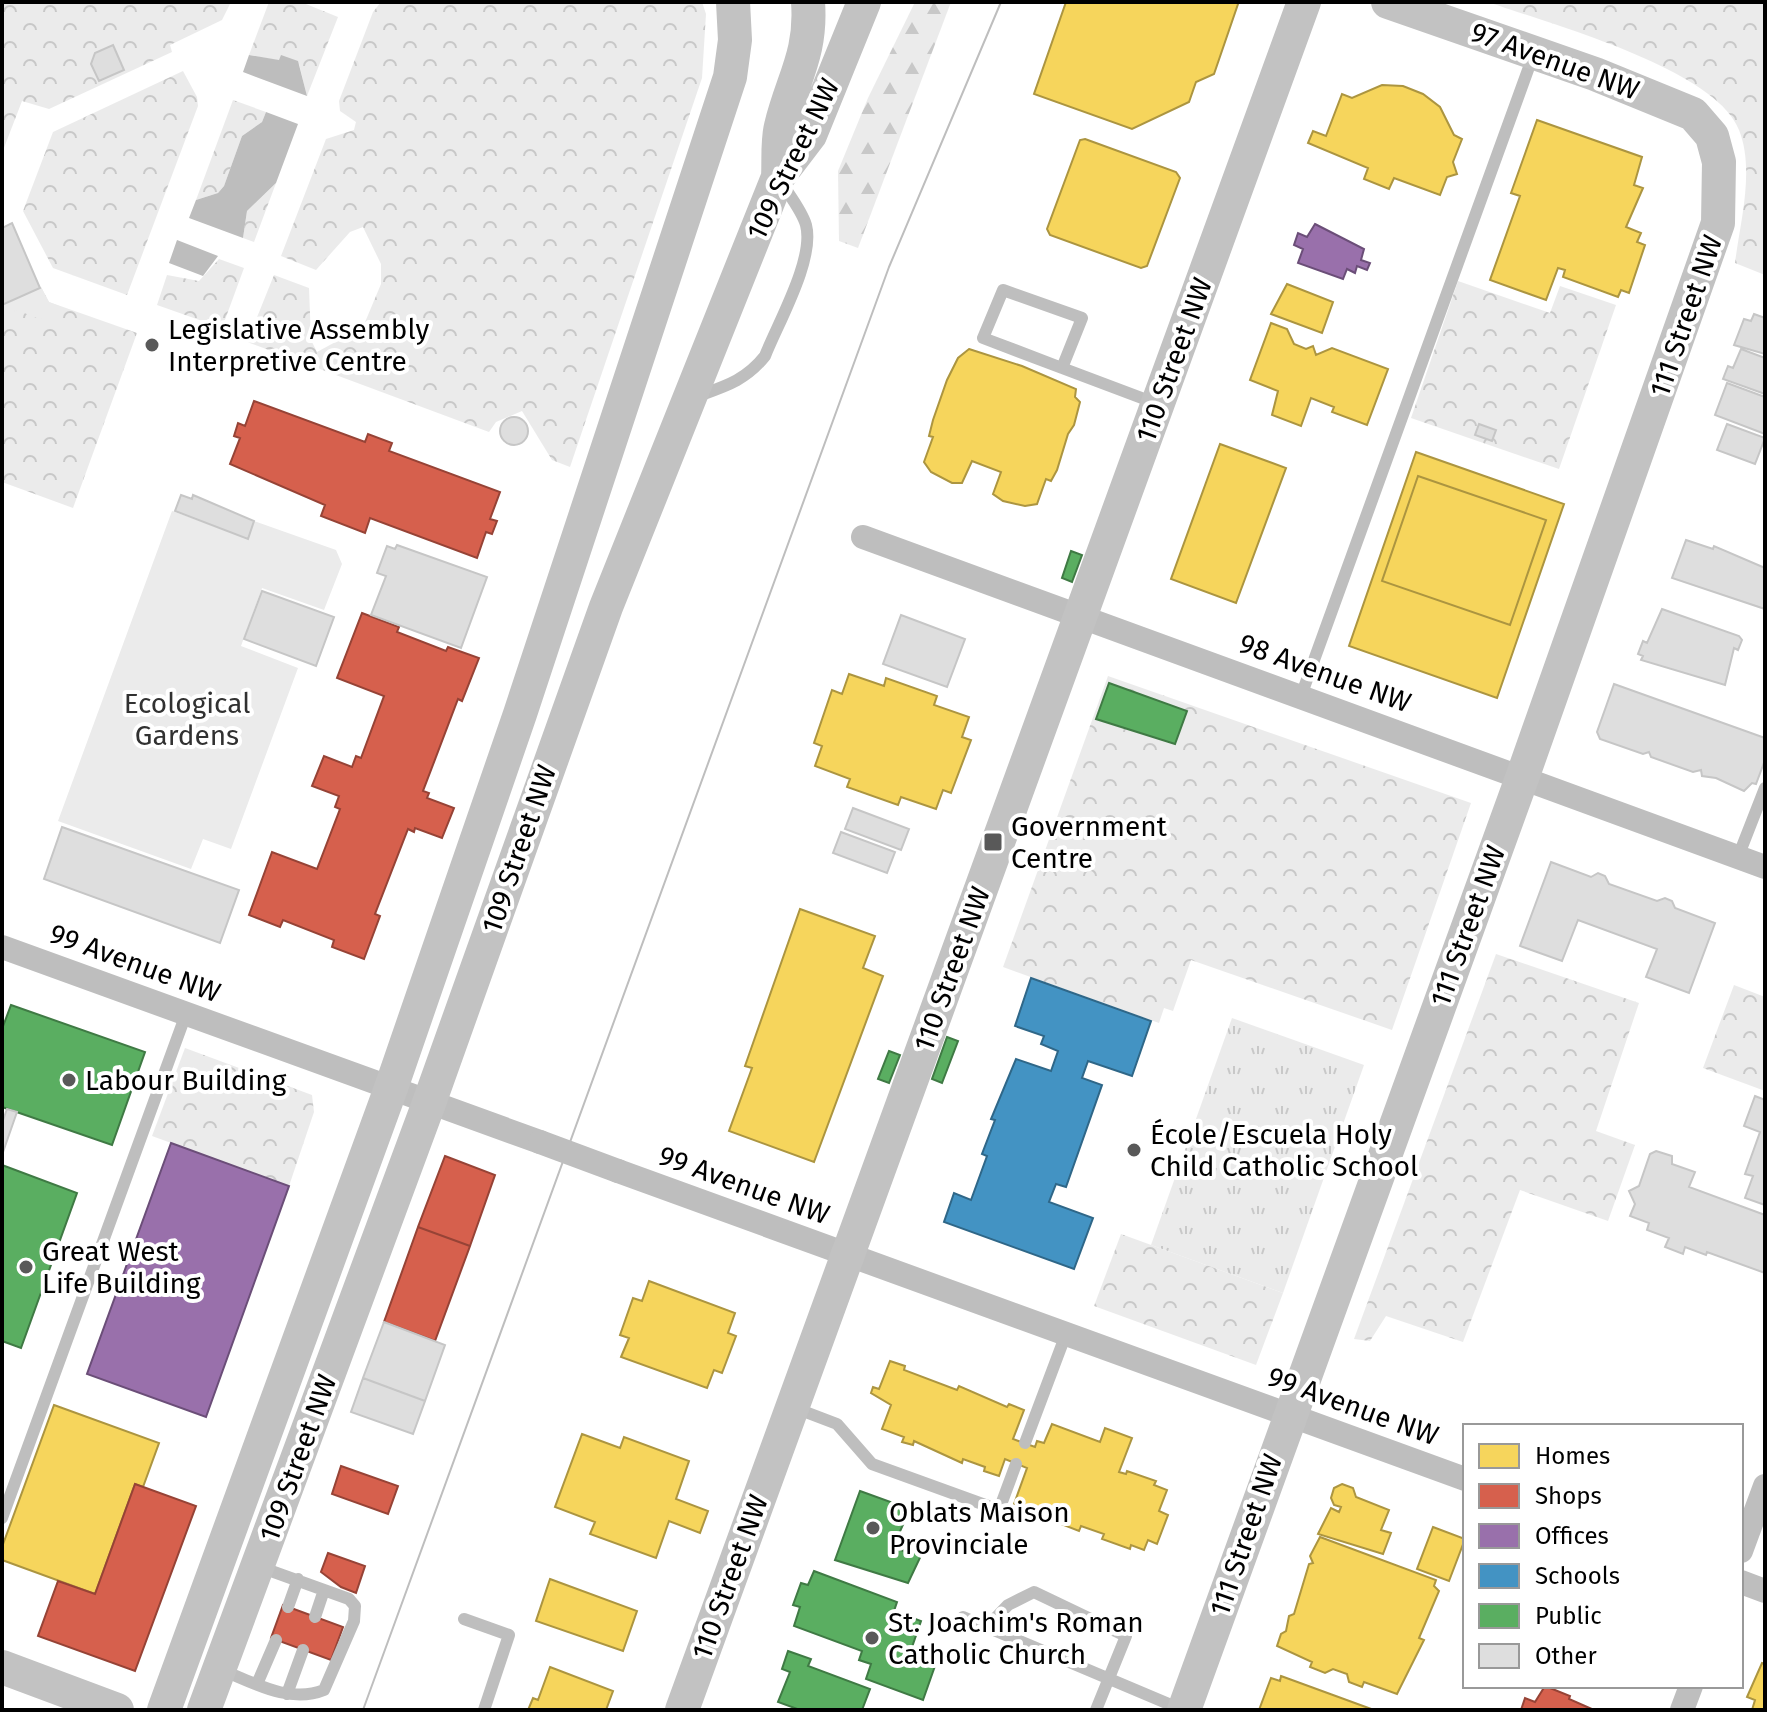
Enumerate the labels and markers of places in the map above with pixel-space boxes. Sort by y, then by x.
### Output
place label: Legislative Assembly Interpretive Centre [168,313,429,378]
marker: Legislative Assembly Interpretive Centre [143,336,161,354]
place label: Government Centre [1011,810,1168,875]
marker: Government Centre [982,831,1004,853]
place label: Labour Building [85,1064,287,1097]
marker: Labour Building [60,1071,78,1089]
place label: École/Escuela Holy Child Catholic School [1150,1118,1418,1183]
marker: École/Escuela Holy Child Catholic School [1125,1141,1143,1159]
place label: Great West Life Building [42,1235,201,1300]
marker: Great West Life Building [17,1258,35,1276]
place label: Oblats Maison Provinciale [889,1496,1070,1561]
marker: Oblats Maison Provinciale [864,1519,882,1537]
place label: St. Joachim's Roman Catholic Church [888,1606,1144,1671]
marker: St. Joachim's Roman Catholic Church [863,1629,881,1647]

